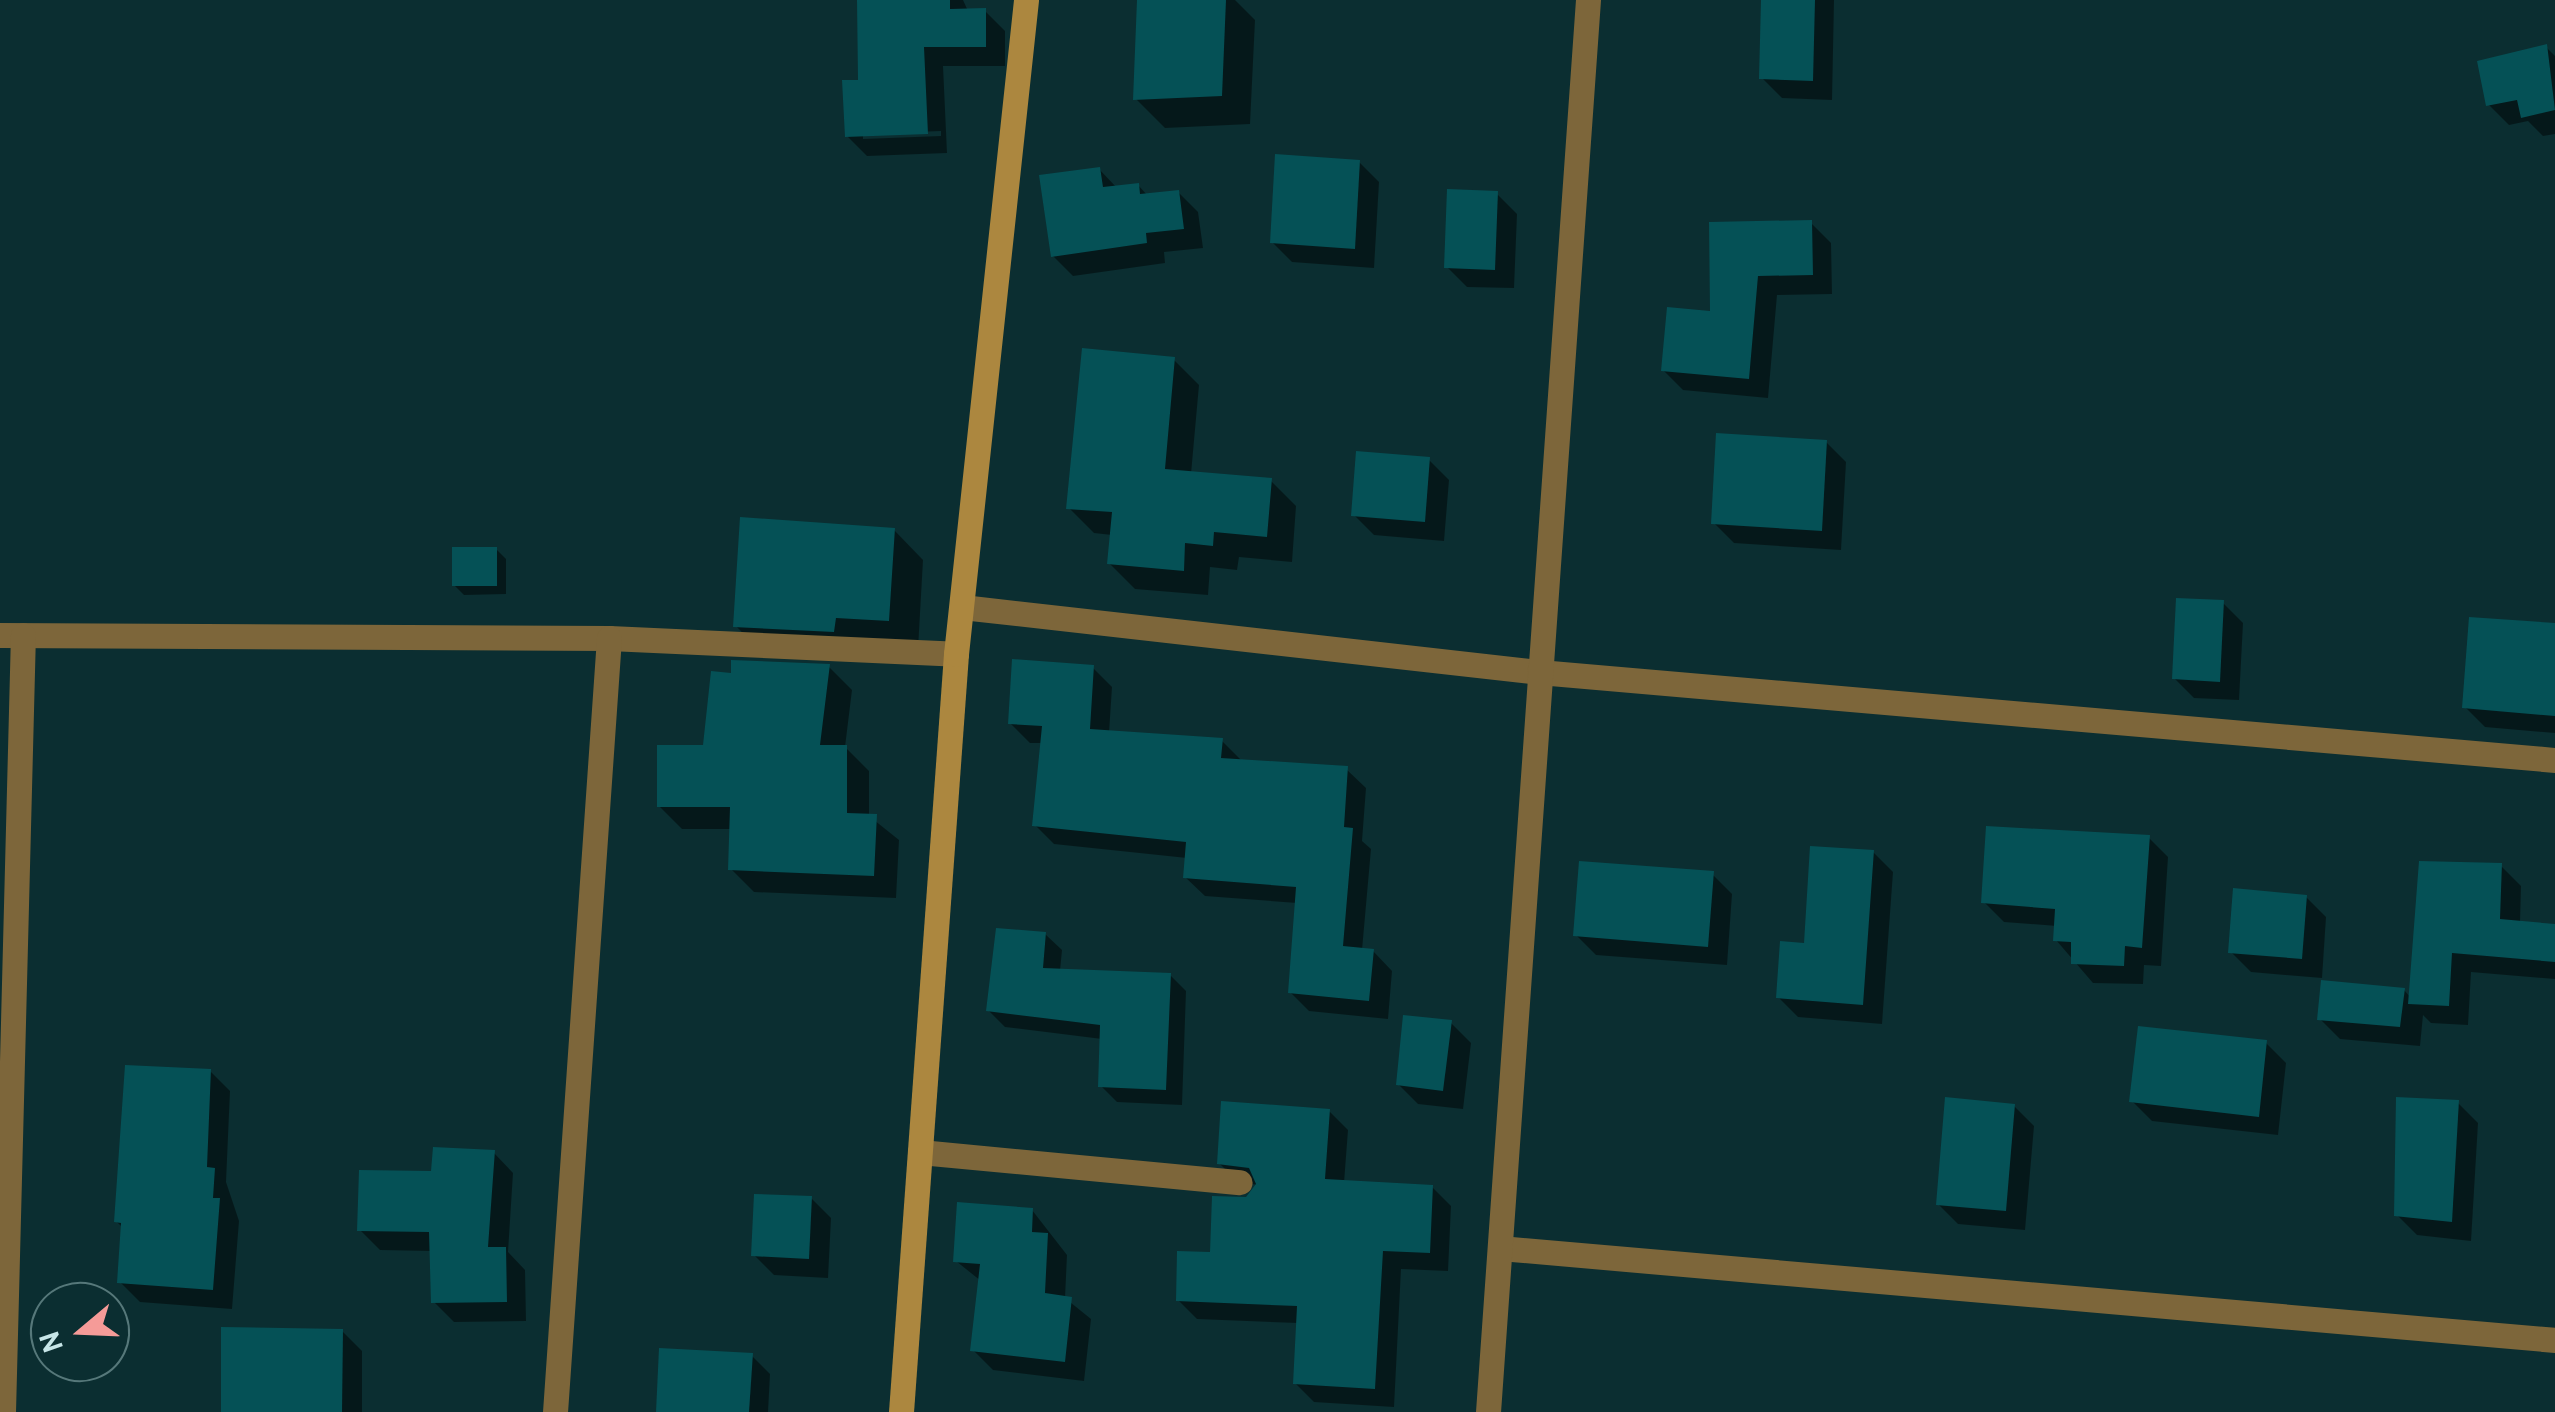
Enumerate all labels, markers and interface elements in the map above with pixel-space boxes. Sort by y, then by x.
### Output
north arrow [30,1282,130,1382]
text: N [33,1326,74,1356]

